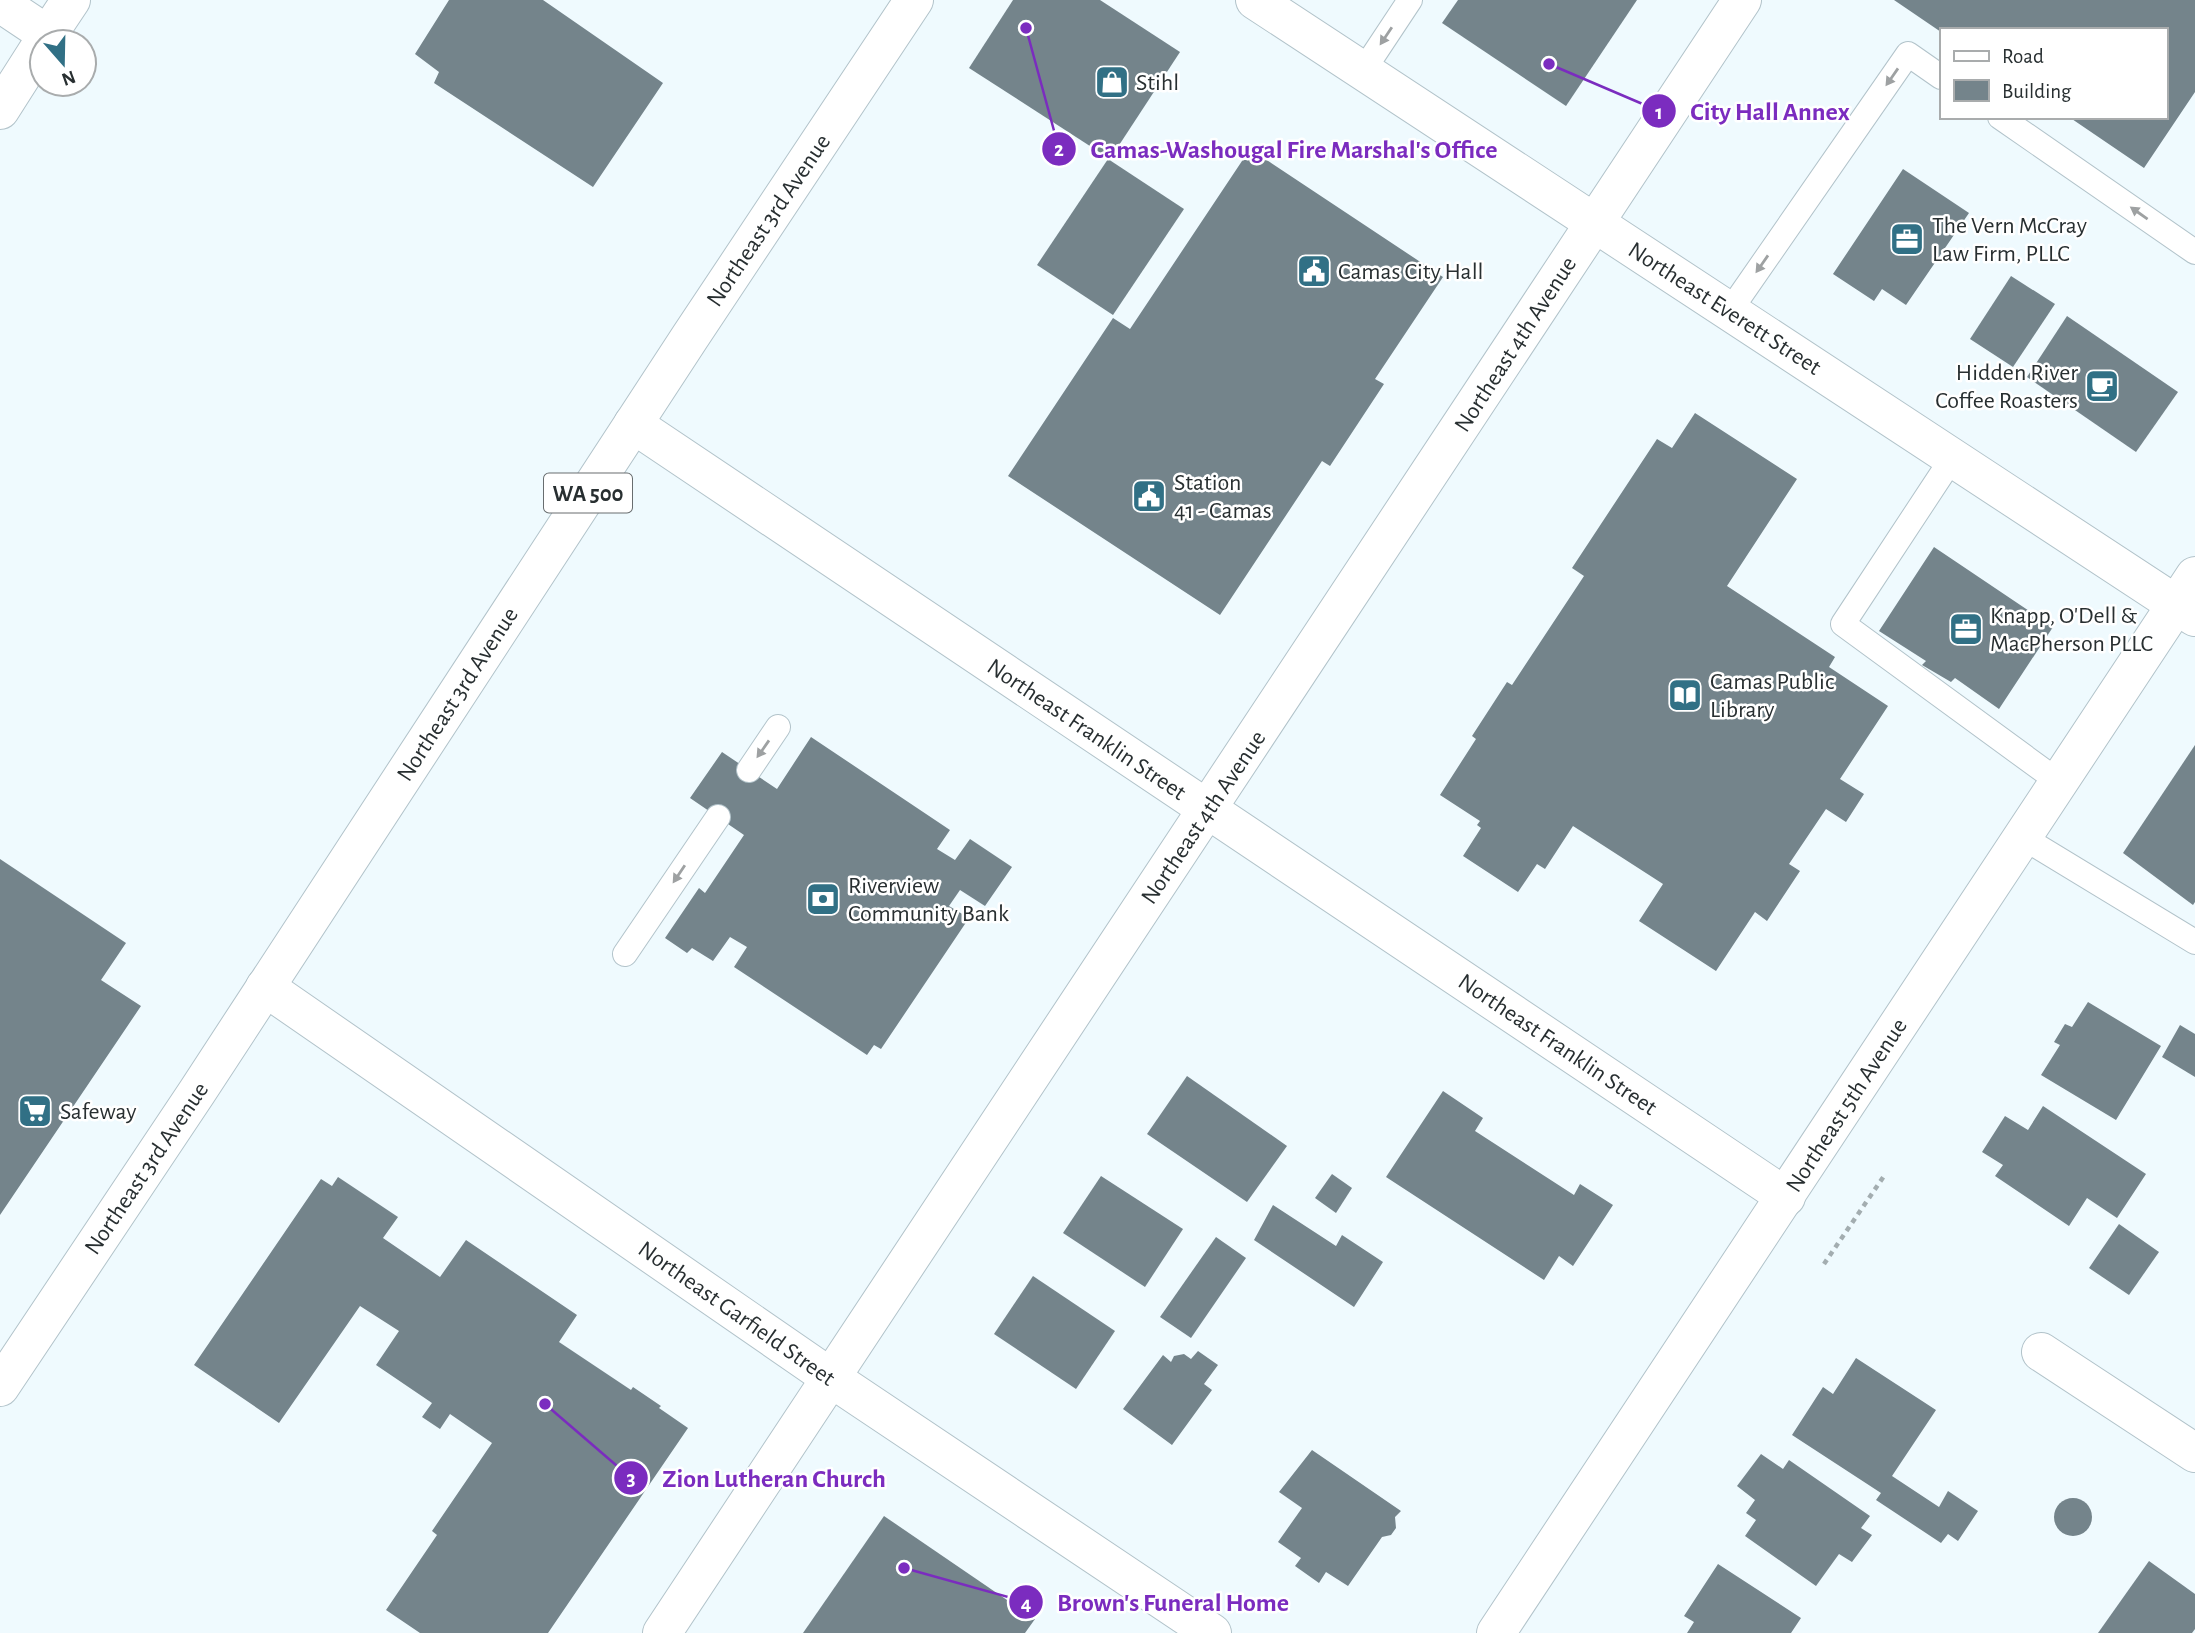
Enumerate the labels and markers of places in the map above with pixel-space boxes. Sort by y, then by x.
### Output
shop icon: Stihl [1093,63,1131,101]
place label: Stihl [1136,71,1179,95]
callout: City Hall Annex [1642,88,1864,135]
callout: Camas-Washougal Fire Marshal's Office [1041,126,1511,173]
place label: The Vern McCray Law Firm, PLLC [1932,214,2087,266]
office icon: The Vern McCray Law Firm, PLLC [1888,220,1926,258]
public building icon: Camas City Hall [1295,252,1333,290]
place label: Camas City Hall [1338,260,1484,284]
place label: Hidden River Coffee Roasters [1935,361,2078,413]
cafe icon: Hidden River Coffee Roasters [2083,367,2121,405]
place label: Station 41 - Camas [1174,471,1272,523]
public building icon: Station 41 - Camas [1130,477,1168,515]
place label: Knapp, O'Dell & MacPherson PLLC [1990,604,2153,656]
office icon: Knapp, O'Dell & MacPherson PLLC [1947,610,1985,648]
place label: Camas Public Library [1710,670,1834,722]
library icon: Camas Public Library [1666,676,1704,714]
place label: Riverview Community Bank [848,874,1009,926]
bank icon: Riverview Community Bank [804,880,842,918]
supermarket icon: Safeway [16,1092,54,1130]
place label: Safeway [60,1100,136,1124]
callout: Zion Lutheran Church [613,1455,900,1502]
callout: Brown's Funeral Home [1008,1579,1303,1626]

